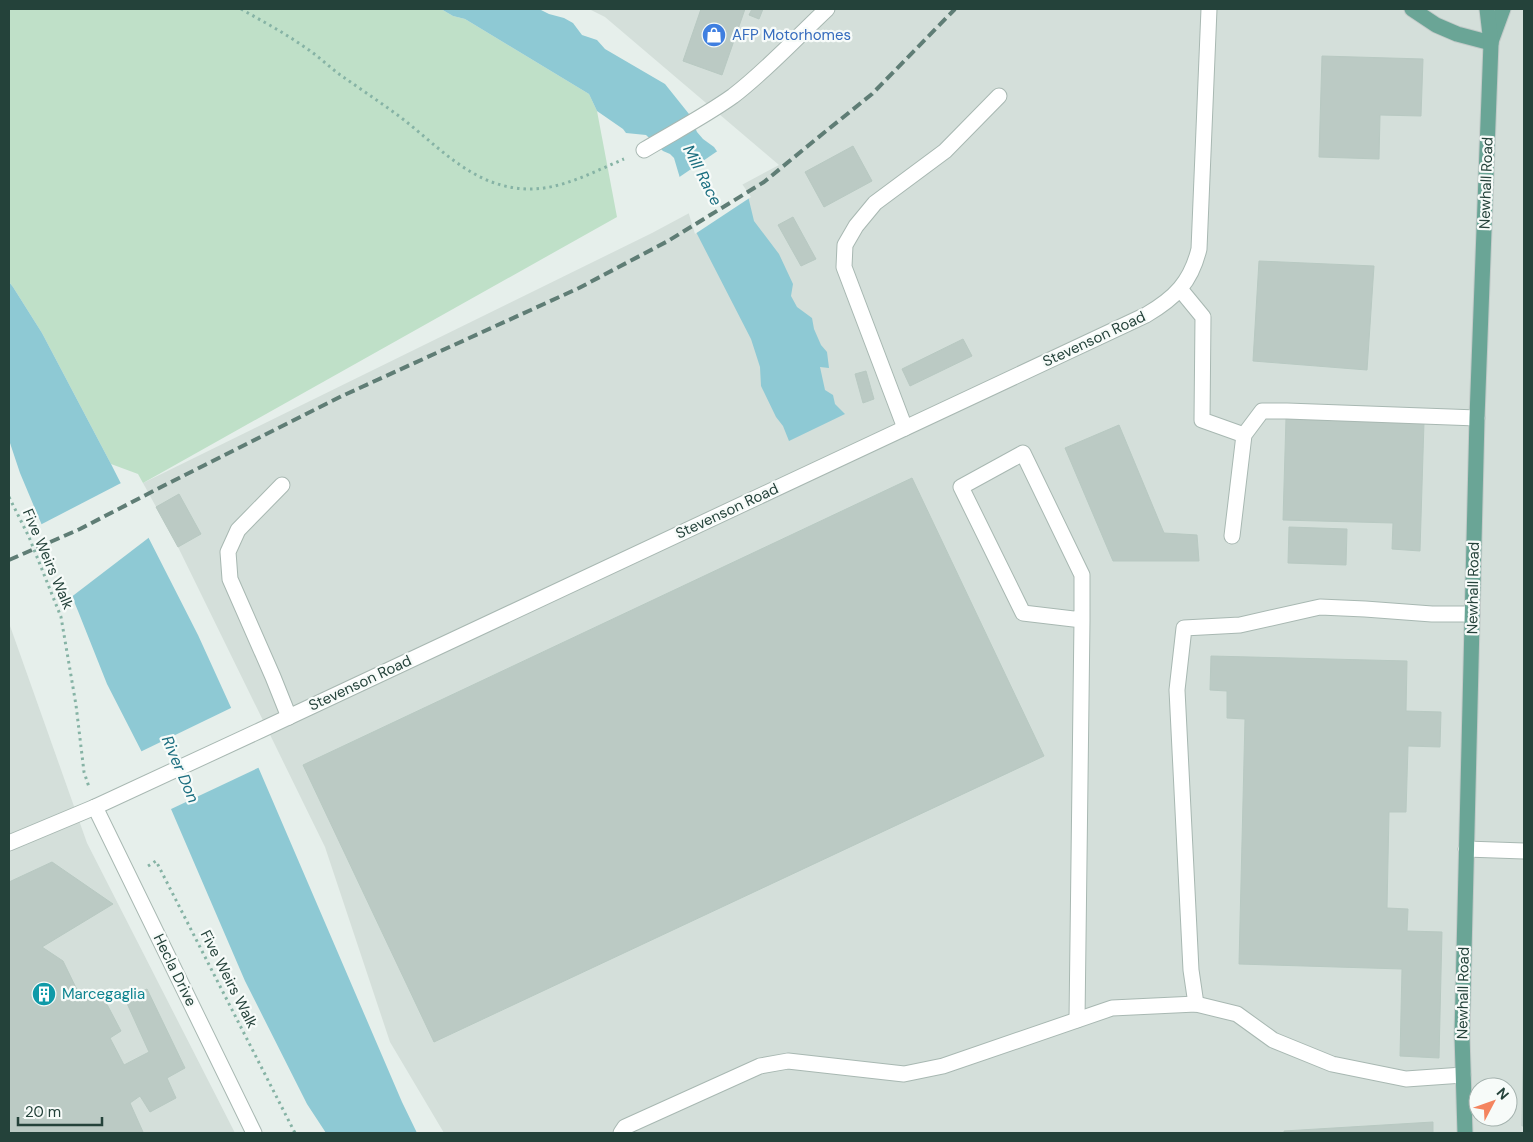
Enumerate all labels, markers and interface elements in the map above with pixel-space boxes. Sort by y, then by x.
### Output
shop icon: AFP Motorhomes [701,22,727,48]
place label: AFP Motorhomes [732,25,851,45]
street label: Newhall Road [1474,136,1498,230]
water label: Mill Race [678,141,727,209]
street label: Stevenson Road [1039,306,1149,372]
street label: Stevenson Road [672,478,782,544]
street label: Five Weirs Walk [18,506,78,613]
street label: Newhall Road [1462,542,1484,634]
street label: Stevenson Road [305,650,415,716]
water label: River Don [157,732,204,806]
street label: Five Weirs Walk [196,927,263,1032]
street label: Hecla Drive [149,930,201,1010]
street label: Newhall Road [1452,947,1474,1039]
building icon: Marcegaglia [31,981,57,1007]
place label: Marcegaglia [62,984,145,1004]
north arrow [1468,1077,1518,1127]
text: N [1493,1084,1513,1103]
scale bar [18,1094,101,1126]
text: 20 m [25,1102,61,1122]

